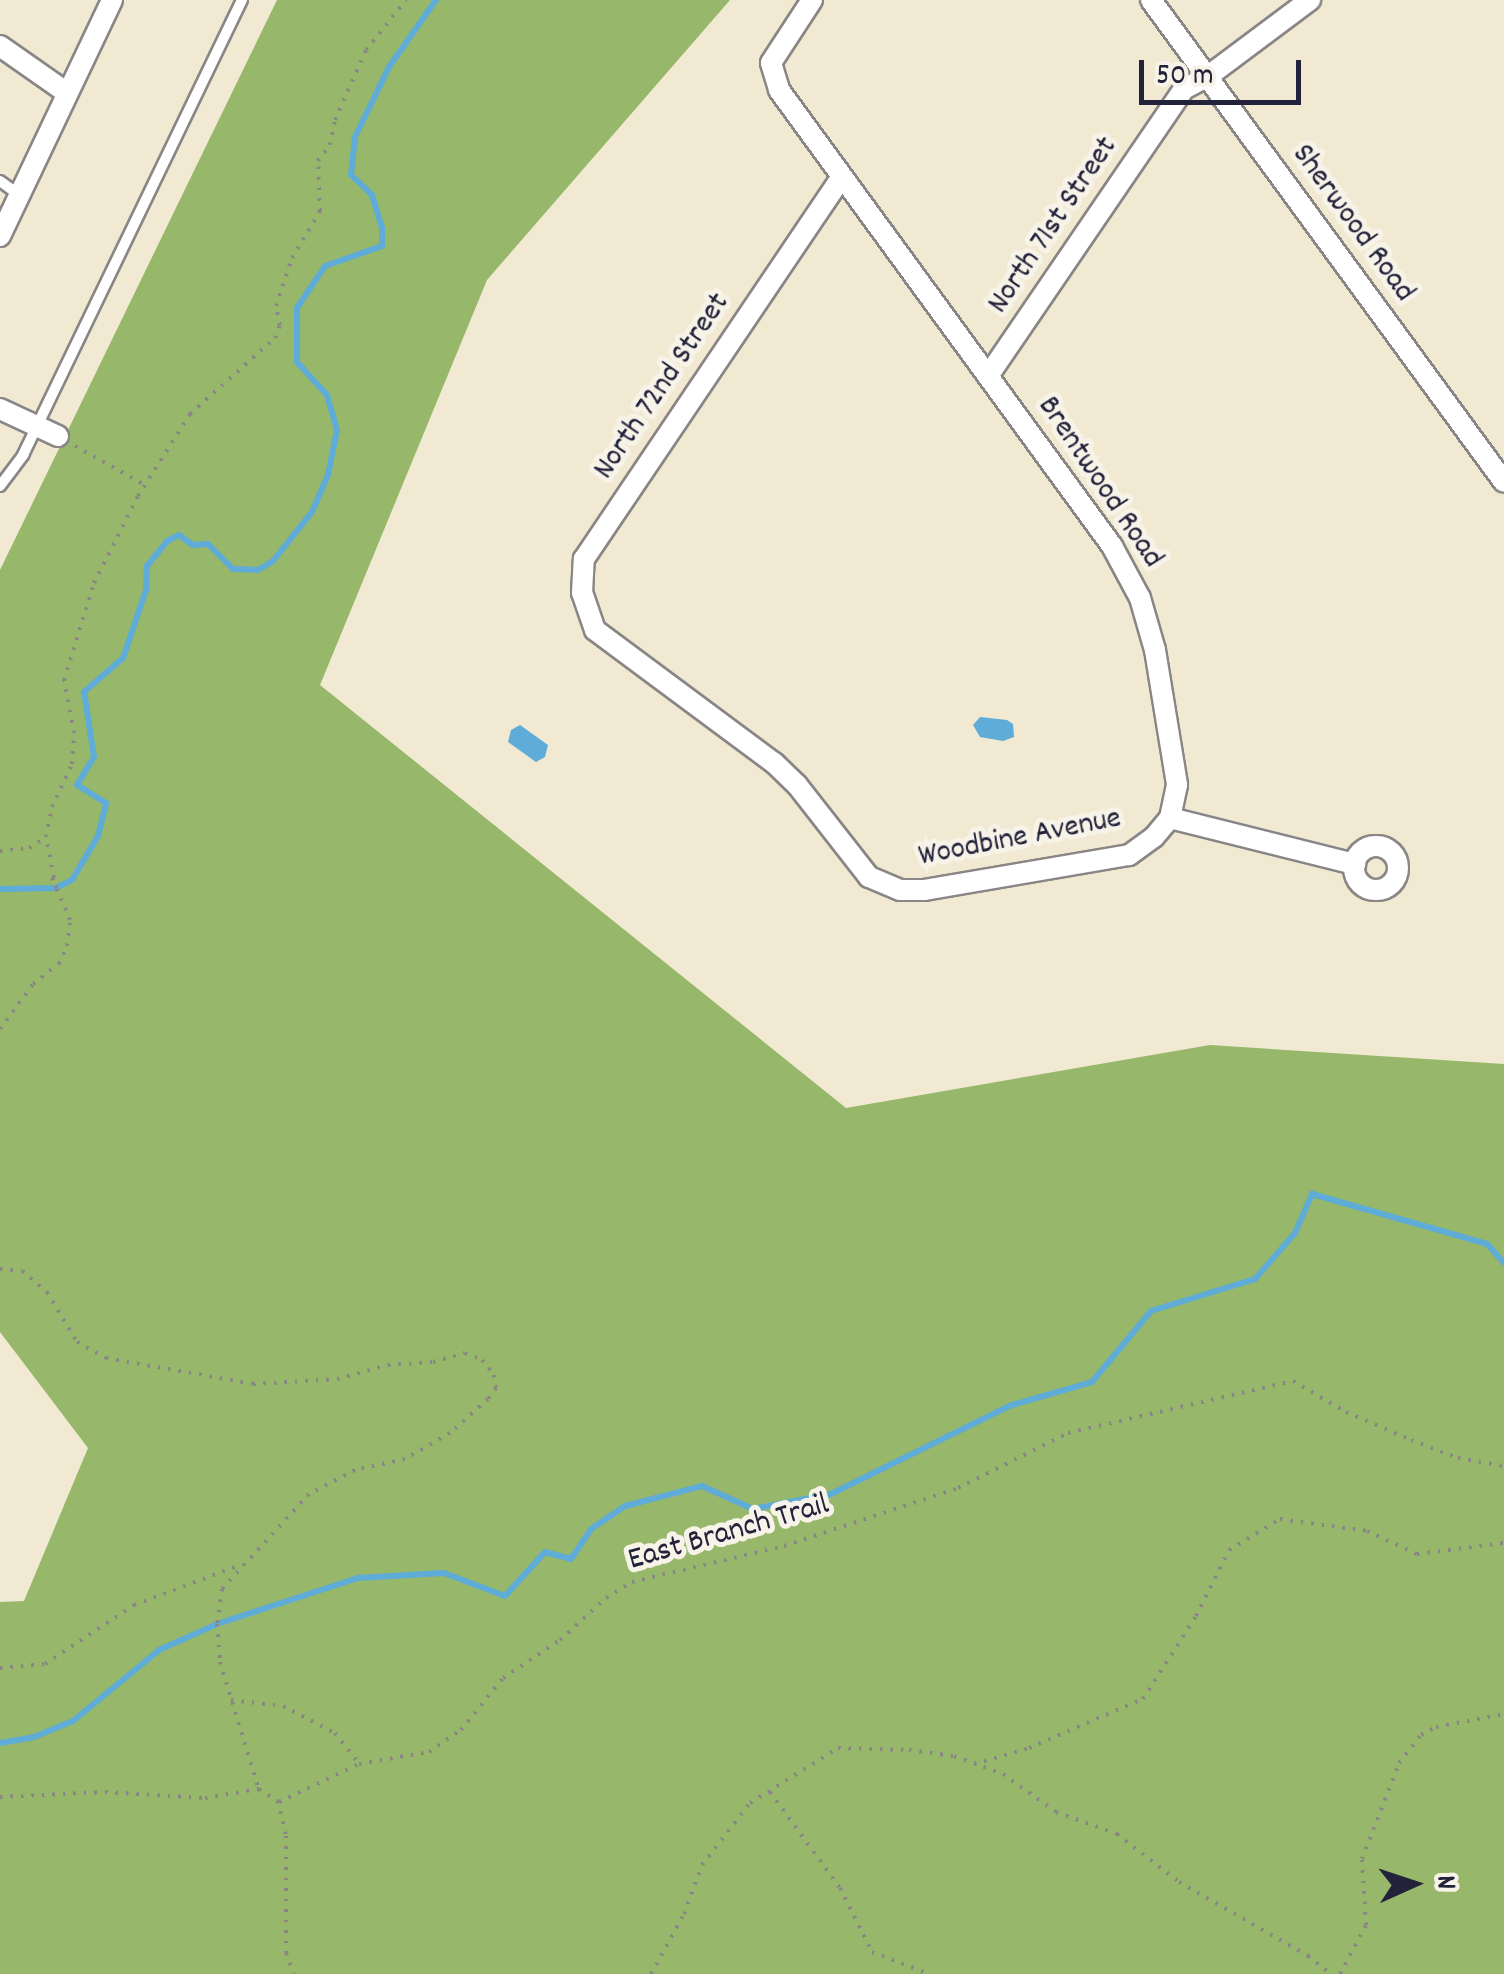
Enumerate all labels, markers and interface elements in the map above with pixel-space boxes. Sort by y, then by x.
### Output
scale bar [1144,40,1306,102]
text: 50 m [1156,56,1214,99]
street label: North 71st Street [981,130,1127,322]
street label: Sherwood Road [1282,137,1422,311]
street label: North 72nd Street [586,286,740,488]
street label: Brentwood Road [1027,390,1171,576]
street label: Woodbine Avenue [916,801,1124,877]
street label: East Branch Trail [624,1487,834,1581]
north arrow [1364,1834,1464,1934]
text: N [1424,1874,1464,1890]

